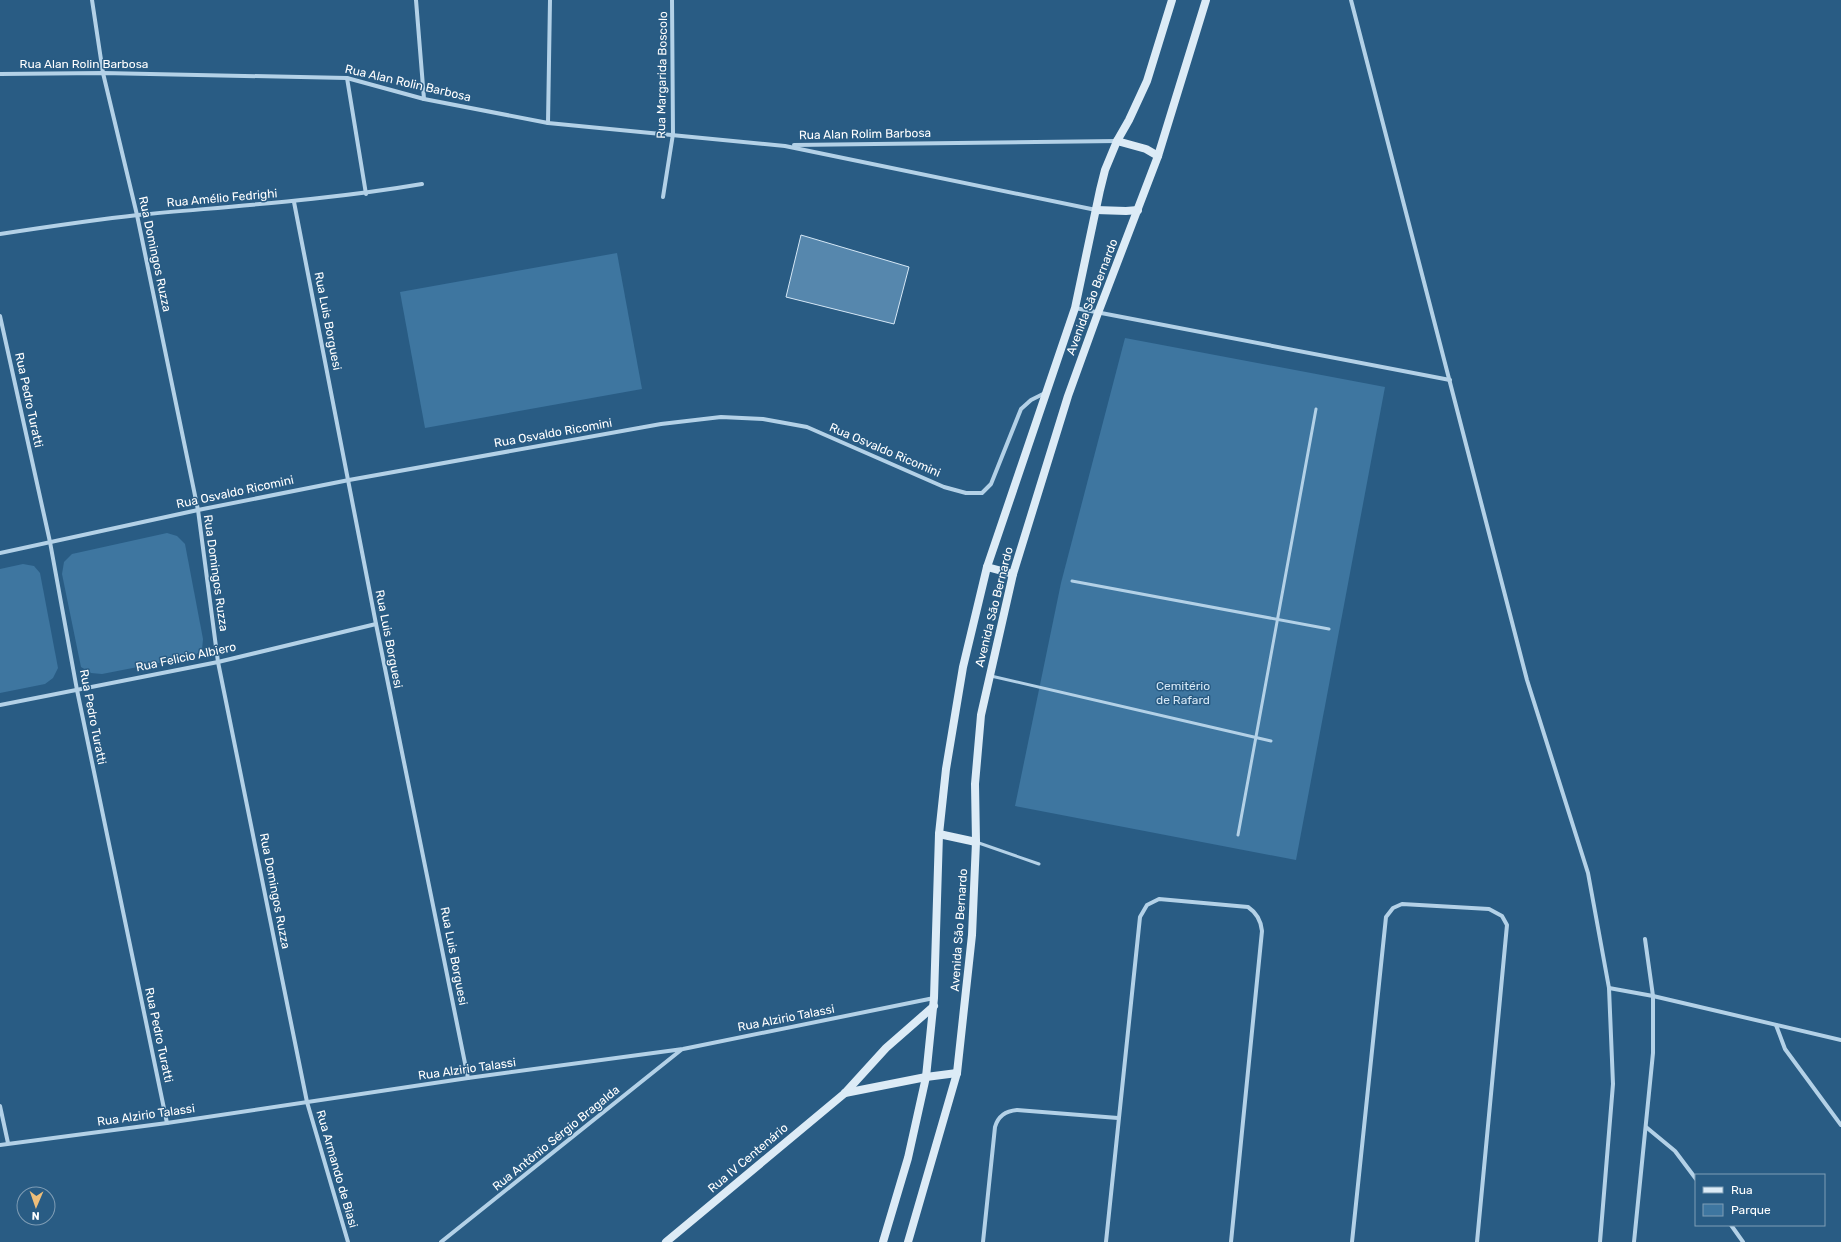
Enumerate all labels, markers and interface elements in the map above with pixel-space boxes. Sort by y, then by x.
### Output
street label: Rua Margarida Boscolo [654,11,670,139]
street label: Rua Alan Rolin Barbosa [20,57,148,71]
street label: Rua Alan Rolin Barbosa [344,62,472,104]
street label: Rua Alan Rolim Barbosa [799,126,931,142]
street label: Rua Amélio Fedrighi [166,186,278,210]
street label: Rua Domingos Ruzza [136,195,174,313]
street label: Avenida São Bernardo [1063,237,1121,357]
street label: Rua Luis Borguesi [312,271,344,371]
street label: Rua Pedro Turatti [12,351,46,449]
street label: Rua Osvaldo Ricomini [493,416,613,450]
street label: Rua Osvaldo Ricomini [827,420,943,480]
street label: Rua Osvaldo Ricomini [175,473,295,511]
street label: Rua Domingos Ruzza [201,514,231,632]
street label: Avenida São Bernardo [972,545,1016,668]
street label: Rua Luis Borguesi [373,589,405,689]
street label: Rua Felicio Albiero [135,640,238,674]
street label: Rua Pedro Turatti [77,668,109,766]
park label: Cemitério de Rafard [1156,679,1210,707]
street label: Rua Domingos Ruzza [257,832,293,950]
street label: Avenida São Bernardo [948,868,970,992]
street label: Rua Luis Borguesi [438,906,470,1006]
street label: Rua Pedro Turatti [142,986,176,1084]
street label: Rua Alzirio Talassi [736,1002,836,1034]
street label: Rua Alzirio Talassi [417,1055,517,1083]
street label: Rua Antônio Sérgio Bragalda [490,1082,622,1194]
street label: Rua Alzirio Talassi [96,1101,196,1129]
street label: Rua Armando de Biasi [313,1109,361,1230]
street label: Rua IV Centenário [705,1120,791,1195]
legend [1695,1174,1825,1226]
text: Rua [1731,1183,1753,1197]
north arrow [16,1186,56,1226]
text: Parque [1731,1203,1771,1217]
text: N [31,1209,40,1222]

